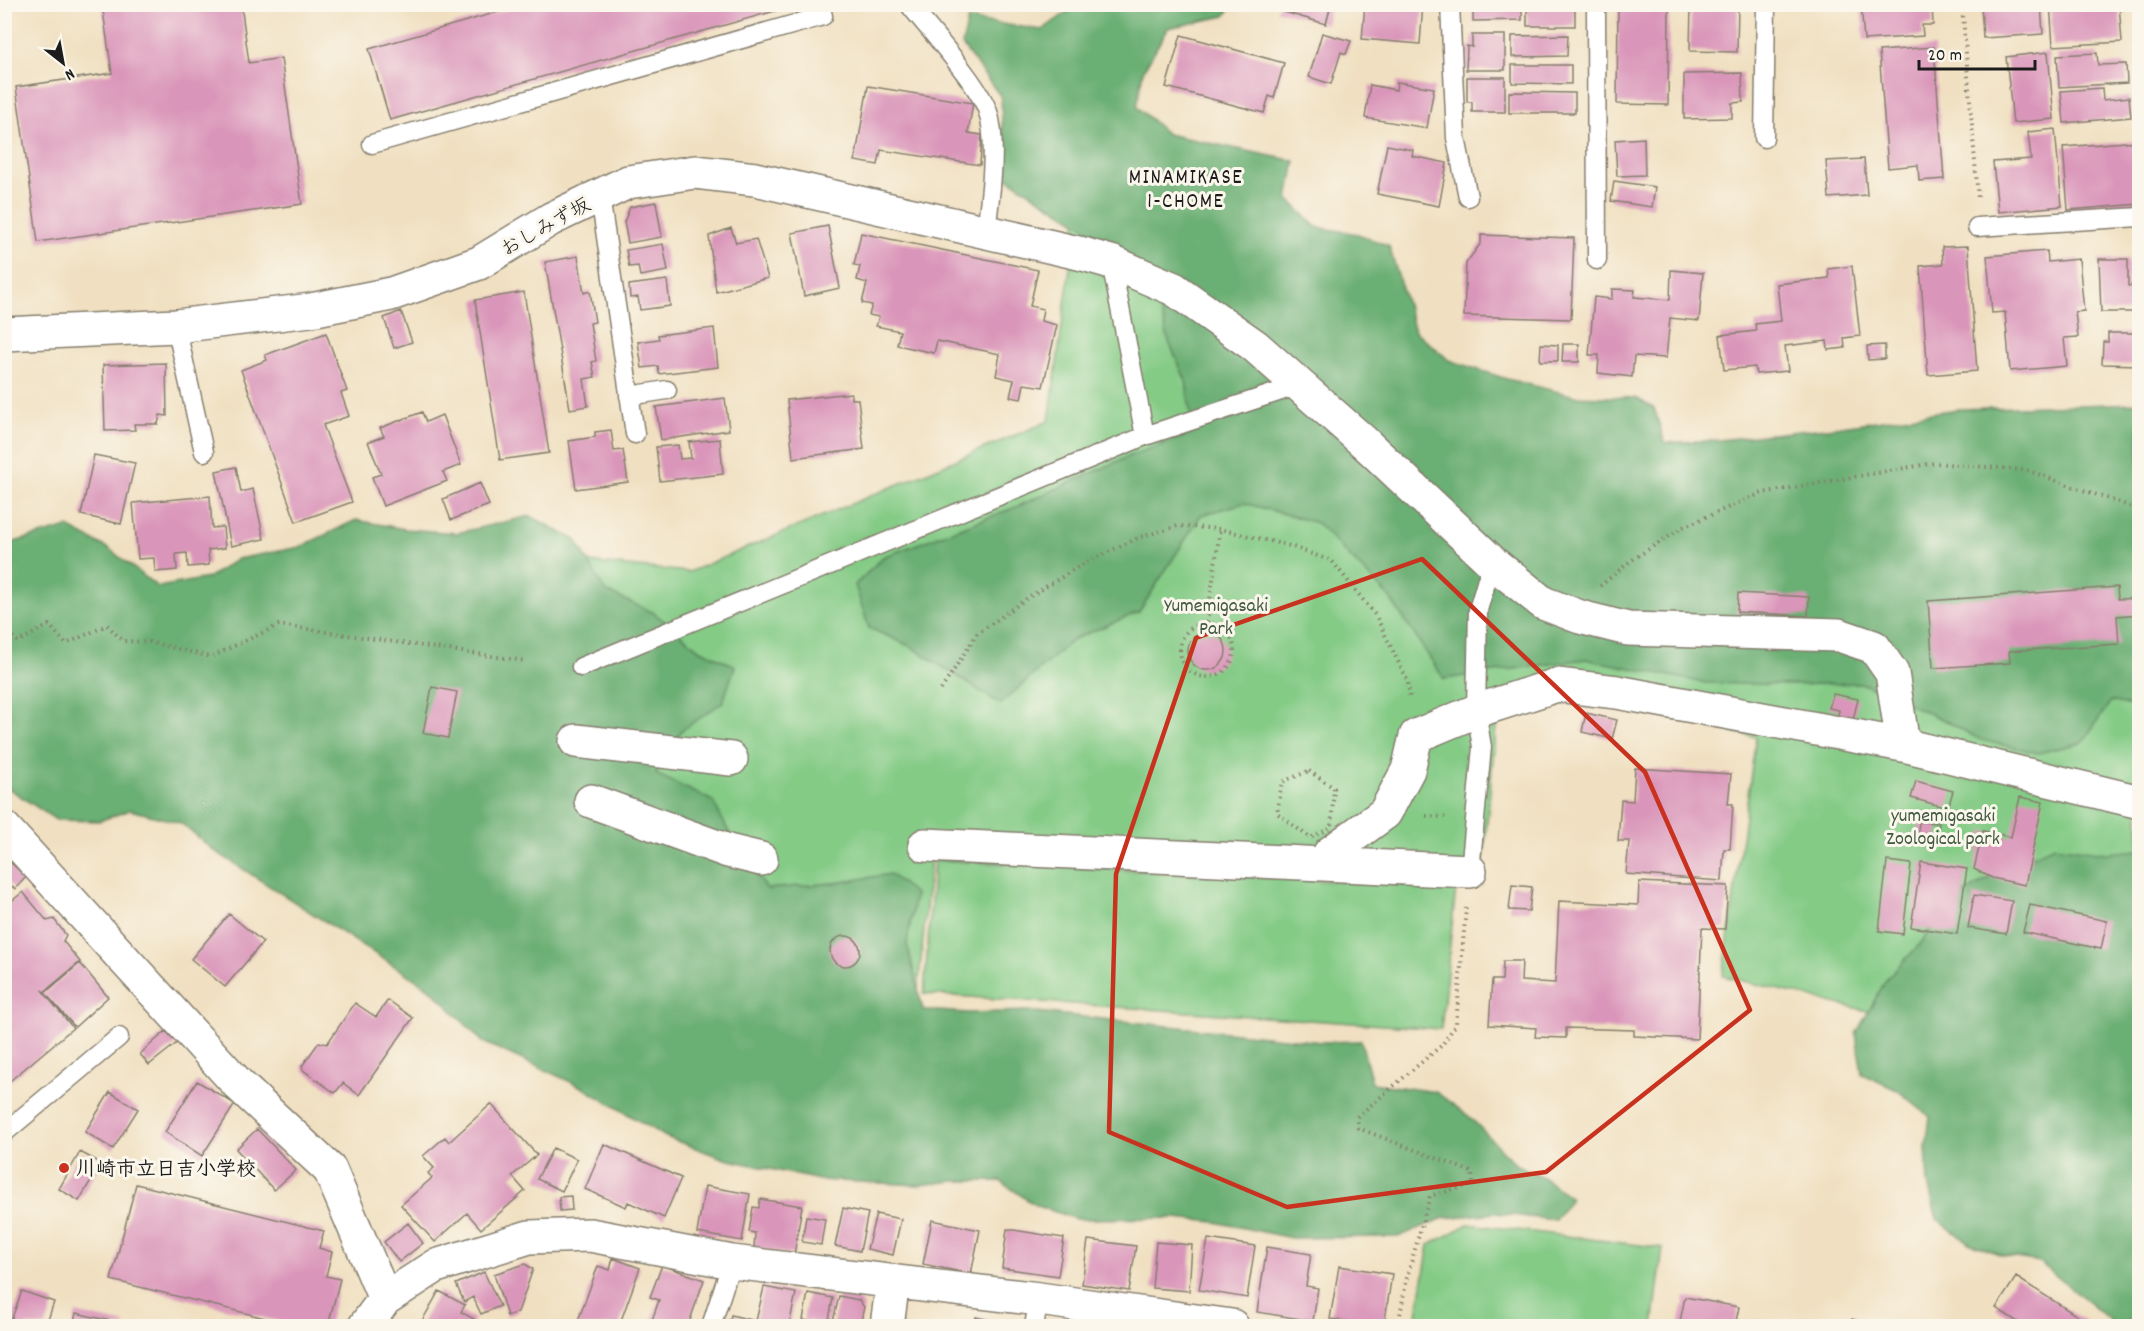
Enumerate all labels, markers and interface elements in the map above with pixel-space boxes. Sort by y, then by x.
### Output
north arrow [33,33,93,93]
scale bar [1919,33,2034,71]
text: 20 m [1928,44,1962,69]
text: N [60,62,79,86]
district label: MINAMIKASE 1-CHOME [1129,164,1243,218]
street label: おしみず坂 [496,192,597,265]
park label: Yumemigasaki Park [1164,593,1268,644]
park label: yumemigasaki Zoological park [1886,803,2000,854]
place label: 川崎市立日吉小学校 [76,1157,256,1185]
marker: 川崎市立日吉小学校 [57,1161,71,1175]

